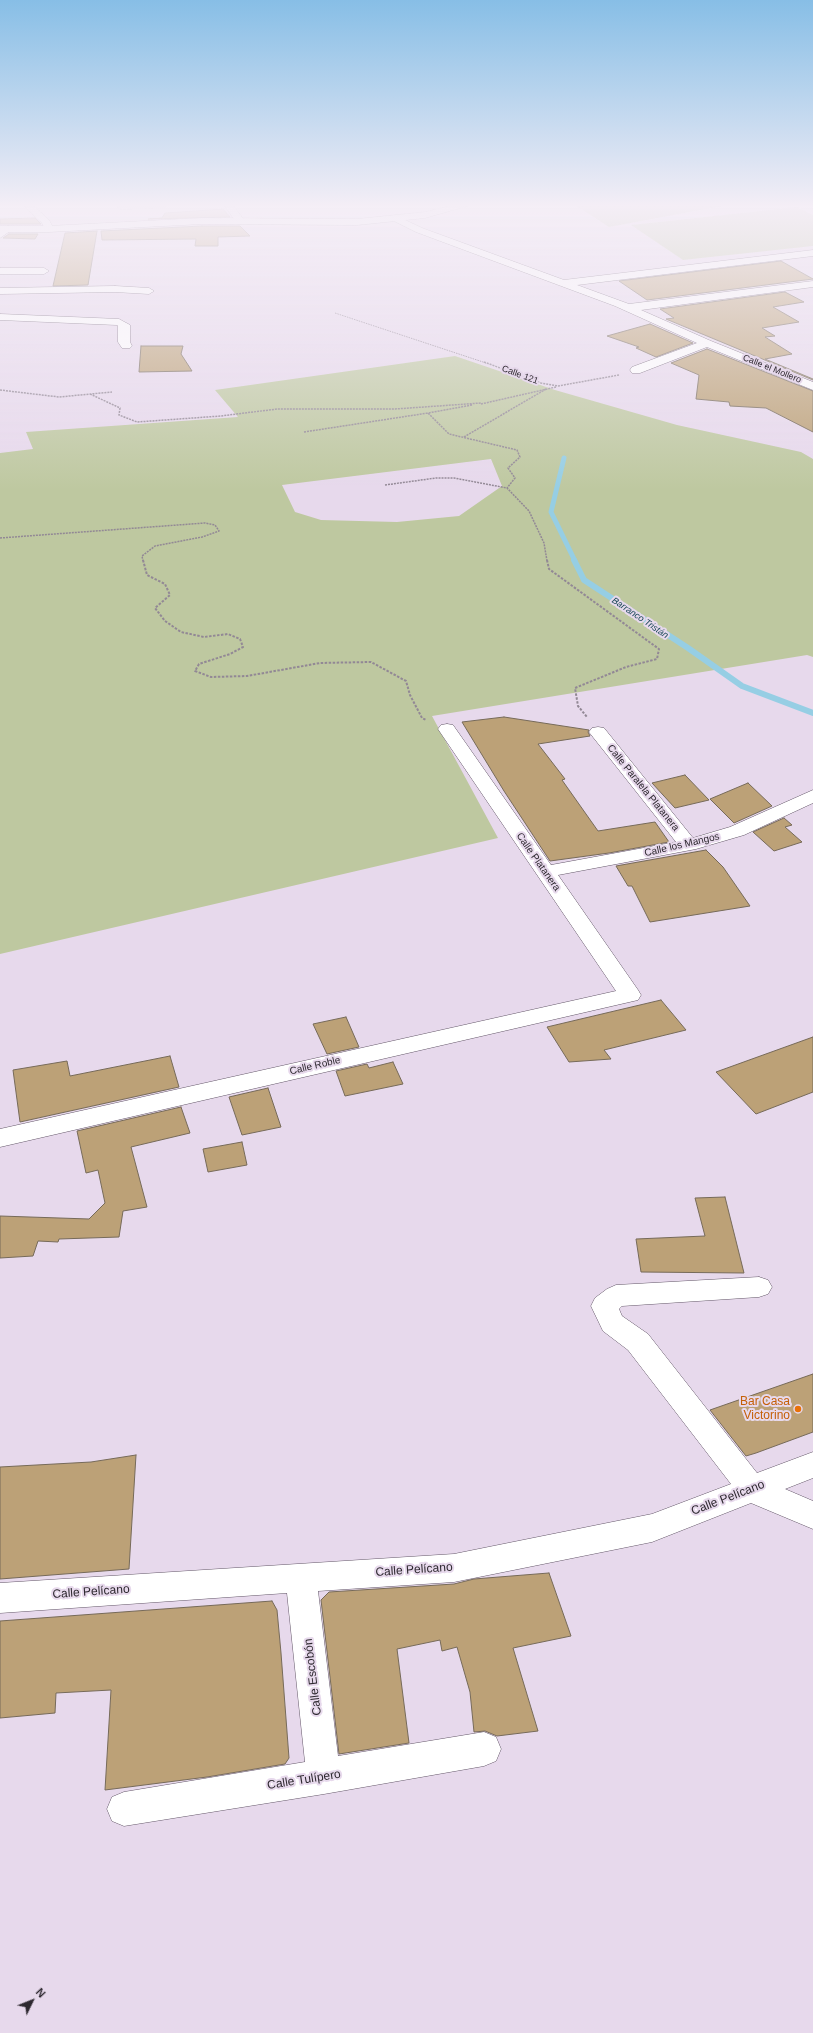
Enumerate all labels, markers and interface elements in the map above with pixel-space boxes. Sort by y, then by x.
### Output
street label: Calle el Mollero [741,352,803,386]
street label: Calle 121 [500,363,540,387]
water label: Barranco Tristán [610,595,670,641]
street label: Calle Paralela Platanera [604,742,682,834]
street label: Calle Platanera [513,831,563,893]
street label: Calle los Mangos [643,831,721,859]
street label: Calle Roble [288,1054,342,1078]
place label: Bar Casa Victorino [740,1395,790,1423]
marker: Bar Casa Victorino [793,1404,803,1414]
street label: Calle Pelícano [689,1477,767,1519]
street label: Calle Pelícano [375,1560,453,1580]
street label: Calle Pelícano [52,1582,130,1602]
street label: Calle Escobón [301,1638,325,1716]
street label: Calle Tulípero [266,1767,342,1793]
north arrow [12,1981,52,2021]
text: N [34,1986,48,2000]

